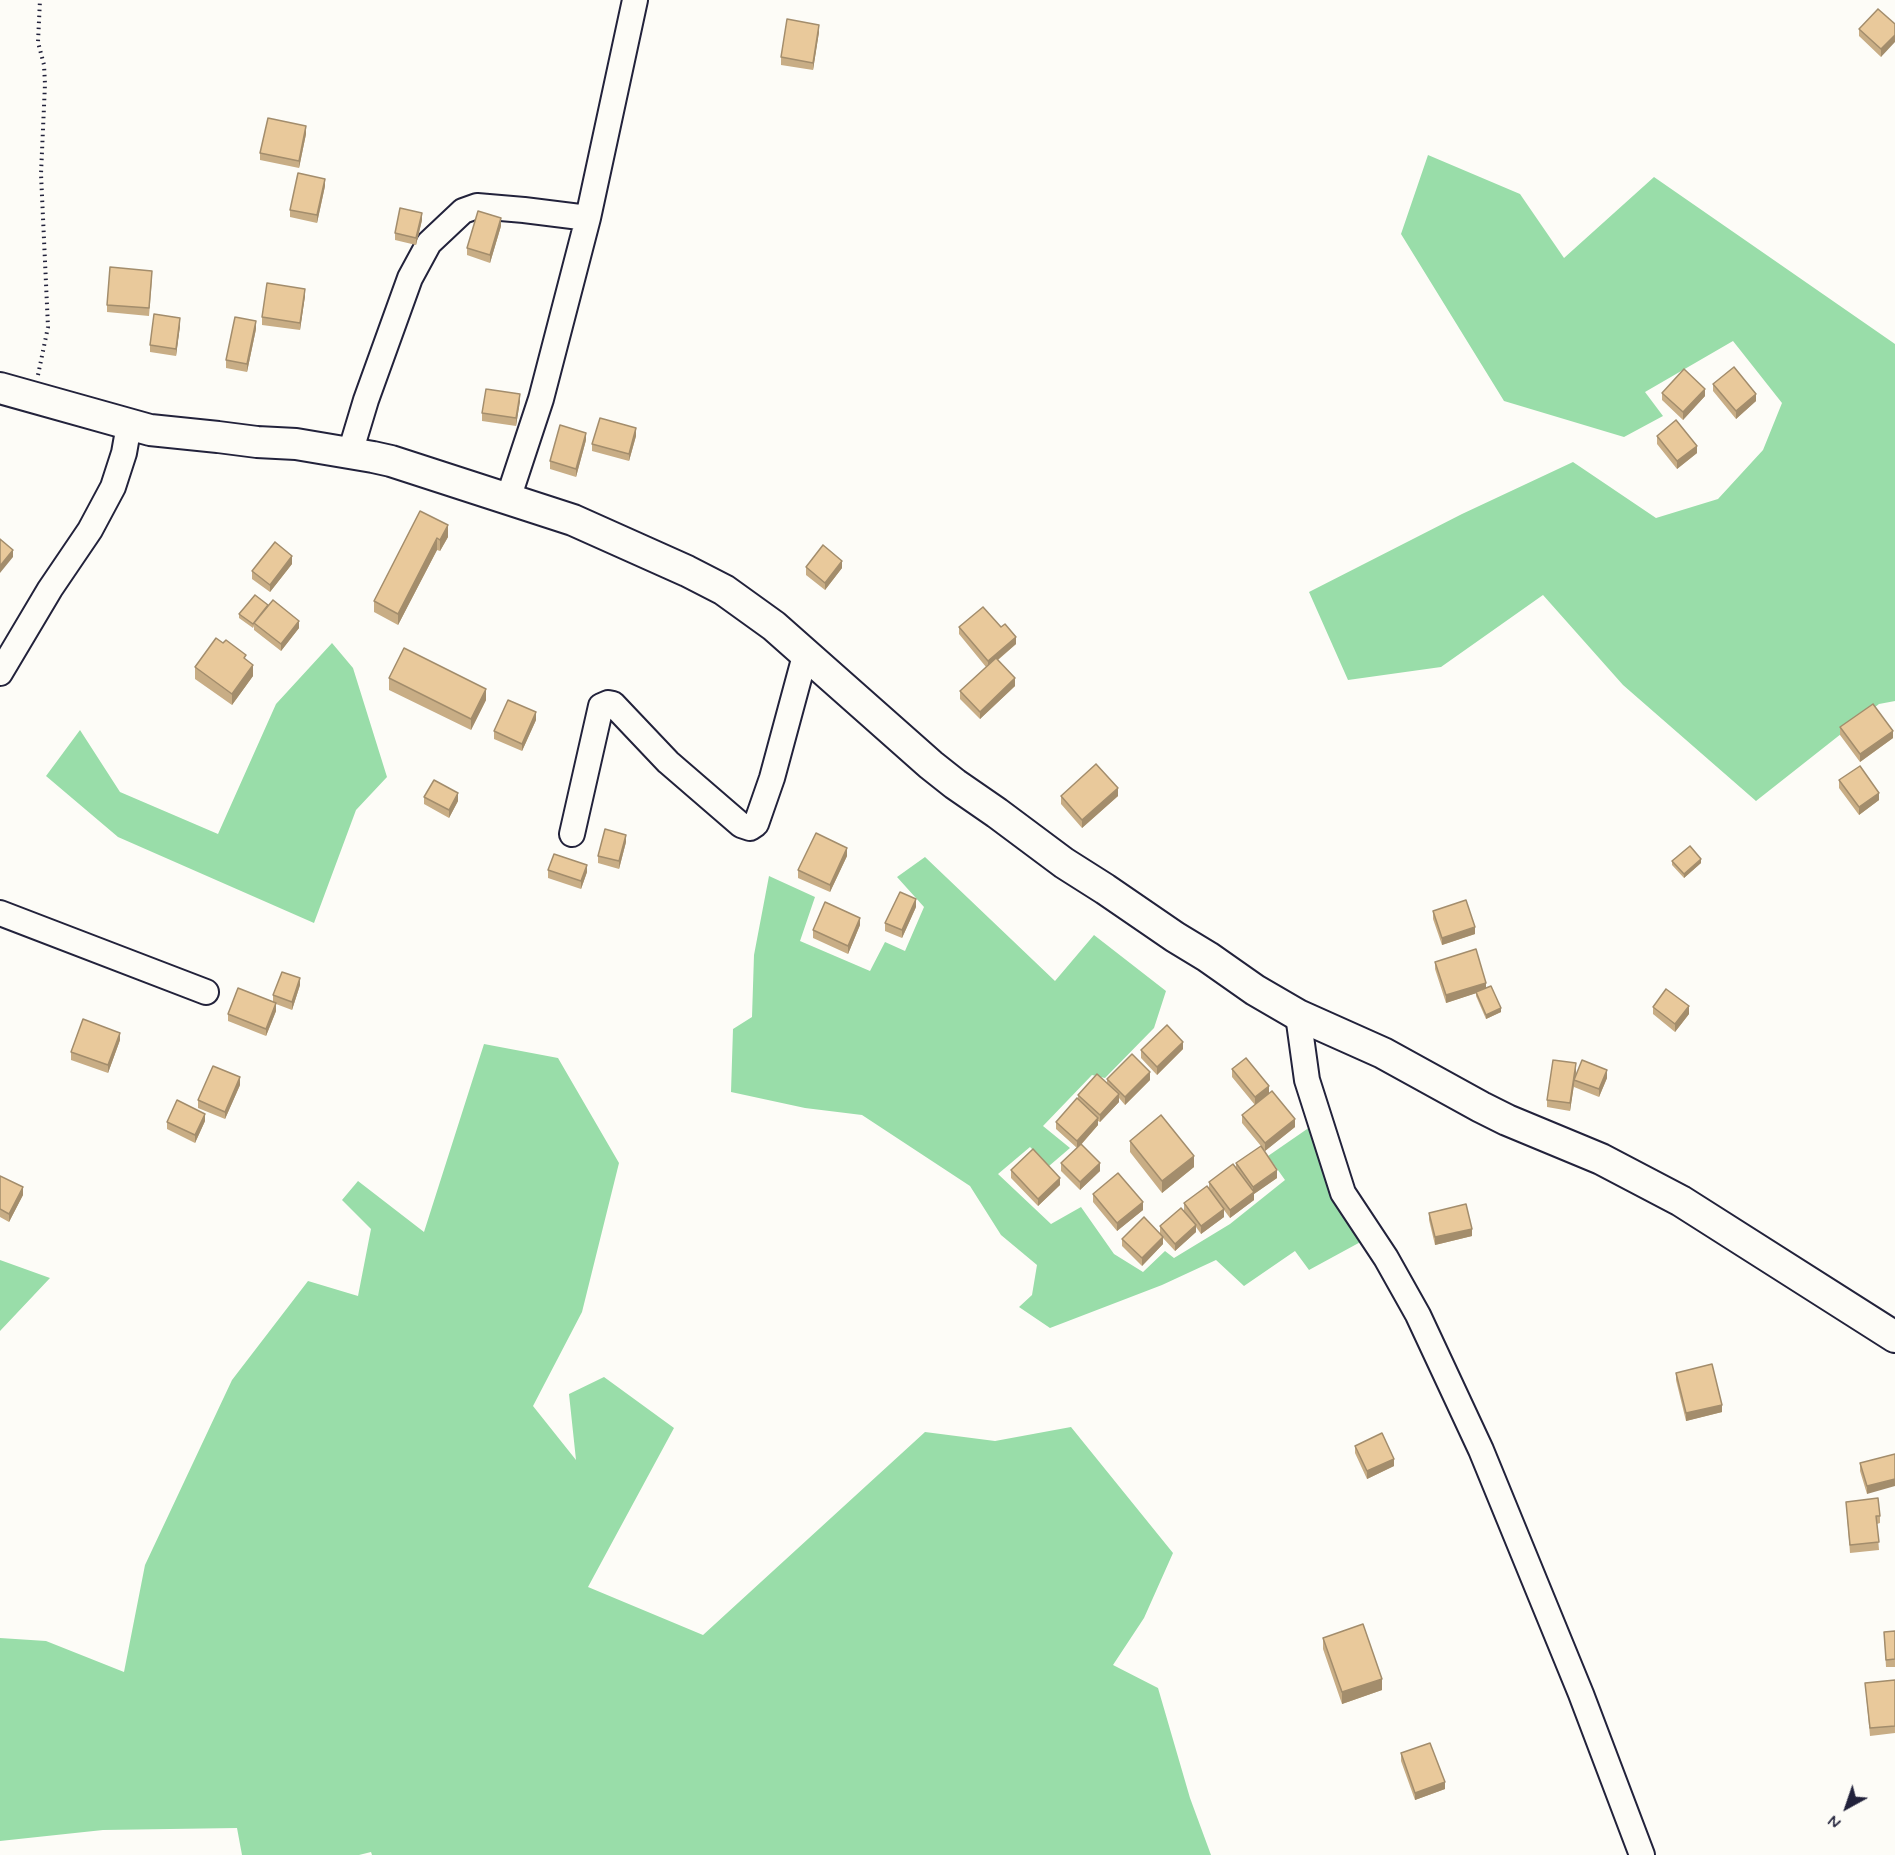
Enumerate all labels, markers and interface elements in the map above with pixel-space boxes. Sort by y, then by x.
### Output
north arrow [1817,1777,1877,1837]
text: N [1824,1810,1846,1833]

